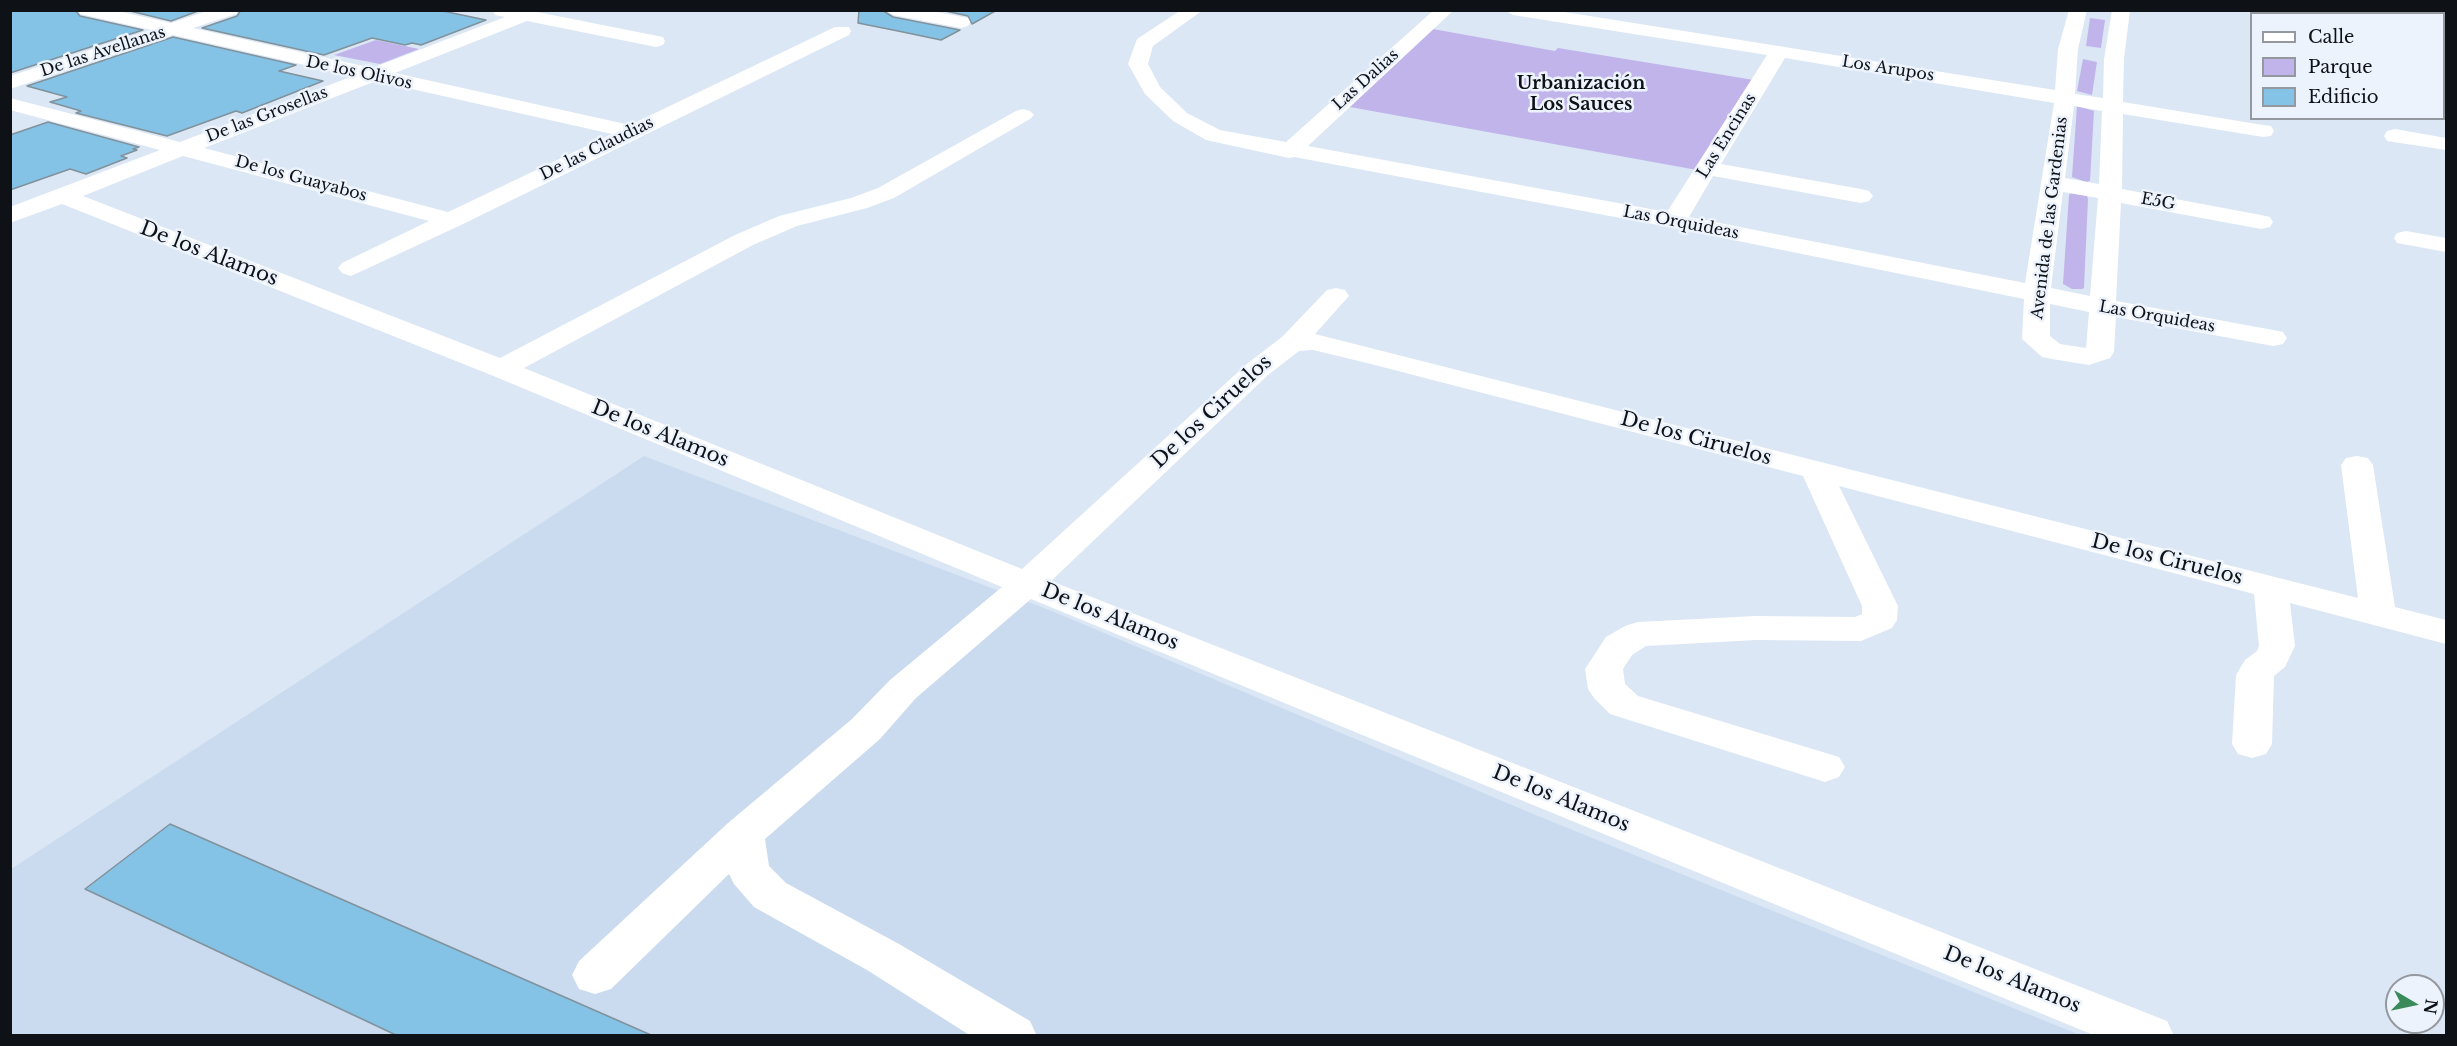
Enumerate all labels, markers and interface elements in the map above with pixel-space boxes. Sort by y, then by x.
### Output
legend [2250,12,2445,120]
street label: De las Avellanas [38,23,168,81]
text: Calle [2308,26,2354,48]
street label: Las Dalias [1329,45,1403,115]
street label: De los Olivos [304,52,414,94]
street label: Los Arupos [1840,52,1936,86]
text: Parque [2308,56,2373,78]
district label: Urbanización Los Sauces [1517,73,1645,116]
street label: De las Grosellas [204,83,330,147]
text: Edificio [2308,86,2379,108]
street label: Las Encinas [1693,90,1761,182]
street label: De las Claudias [537,113,657,185]
street label: Avenida de las Gardenias [2028,116,2072,320]
street label: De los Guayabos [233,152,369,206]
street label: E5G [2139,189,2177,215]
street label: Las Orquideas [1621,202,1741,244]
street label: De los Alamos [137,217,281,291]
street label: Las Orquideas [2097,297,2217,337]
street label: De los Ciruelos [1147,350,1277,474]
street label: De los Alamos [588,396,732,472]
street label: De los Ciruelos [1618,407,1774,471]
street label: De los Ciruelos [2089,530,2245,590]
street label: De los Alamos [1038,579,1182,655]
street label: De los Alamos [1489,761,1633,837]
street label: De los Alamos [1940,942,2084,1018]
north arrow [2385,974,2445,1034]
text: N [2420,998,2442,1015]

